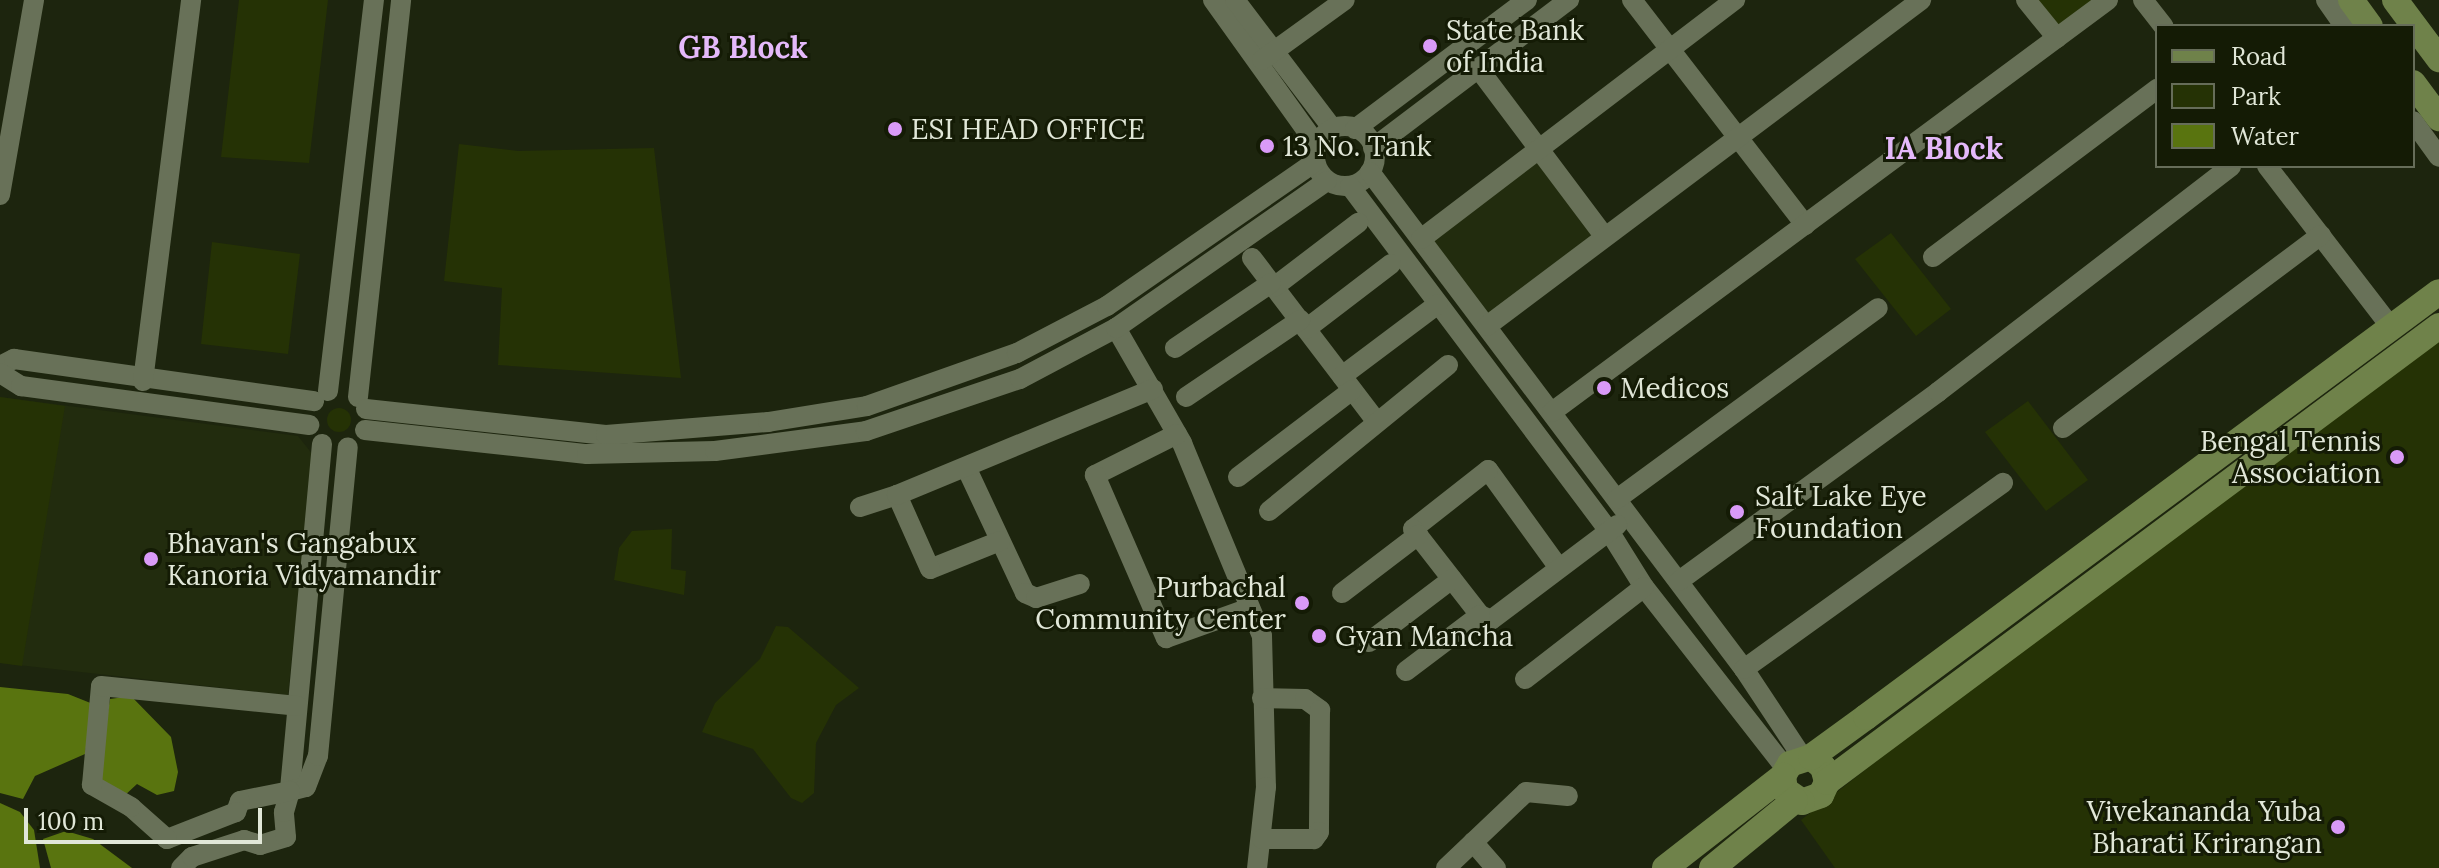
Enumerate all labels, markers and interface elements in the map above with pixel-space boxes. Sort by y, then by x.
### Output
place label: State Bank of India [1446,13,1584,79]
legend [2155,24,2415,168]
district label: GB Block [678,29,808,65]
marker: State Bank of India [1421,37,1439,55]
text: Road [2231,41,2287,72]
text: Park [2231,81,2281,112]
place label: ESI HEAD OFFICE [911,112,1145,146]
marker: ESI HEAD OFFICE [886,120,904,138]
text: Water [2231,121,2299,152]
place label: 13 No. Tank [1283,129,1432,163]
district label: IA Block [1885,130,2003,166]
marker: 13 No. Tank [1258,137,1276,155]
place label: Medicos [1620,371,1729,405]
marker: Medicos [1595,379,1613,397]
place label: Bengal Tennis Association [2200,424,2381,490]
marker: Bengal Tennis Association [2388,448,2406,466]
place label: Salt Lake Eye Foundation [1755,479,1927,545]
marker: Salt Lake Eye Foundation [1726,501,1748,523]
place label: Bhavan's Gangabux Kanoria Vidyamandir [167,526,441,592]
marker: Bhavan's Gangabux Kanoria Vidyamandir [142,550,160,568]
place label: Purbachal Community Center [1035,570,1286,636]
marker: Purbachal Community Center [1293,594,1311,612]
place label: Gyan Mancha [1335,619,1513,653]
marker: Gyan Mancha [1310,627,1328,645]
scale bar [28,792,266,842]
place label: Vivekananda Yuba Bharati Krirangan [2087,794,2322,860]
text: 100 m [38,806,104,837]
marker: Vivekananda Yuba Bharati Krirangan [2329,818,2347,836]

